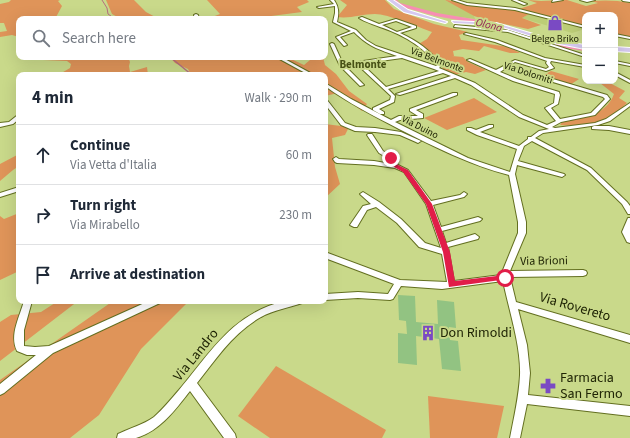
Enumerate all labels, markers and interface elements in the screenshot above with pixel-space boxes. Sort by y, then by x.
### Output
map controls [582,12,618,84]
button: + [582,12,618,48]
water label: Olona [474,14,504,36]
shop icon: Belgo Briko [546,14,564,32]
search box [16,16,328,60]
icon: search [30,27,52,49]
text: Search here [62,28,136,49]
place label: Belgo Briko [531,32,579,46]
street label: Via Belmonte [409,44,465,76]
button: − [582,48,618,84]
district label: Belmonte [339,57,387,72]
street label: Via Dolomiti [502,58,554,88]
text: 4 min [32,86,73,110]
text: Walk · 290 m [244,89,312,107]
street label: Via Duino [399,112,441,142]
text: Continue [70,135,130,156]
icon: ahead [32,144,54,166]
text: 60 m [286,146,312,164]
route end [382,149,400,167]
text: Via Vetta d'Italia [70,156,157,174]
text: Turn right [70,195,136,216]
icon: right [32,204,54,226]
text: 230 m [279,206,312,224]
text: Via Mirabello [70,216,140,234]
street label: Via Brioni [520,252,568,270]
icon: arrive [32,264,54,286]
text: Arrive at destination [70,264,205,285]
route start [496,269,514,287]
street label: Via Rovereto [537,287,613,327]
place label: Don Rimoldi [440,323,512,343]
building icon: Don Rimoldi [419,324,437,342]
street label: Via Landro [169,325,223,385]
place label: Farmacia San Fermo [560,368,623,404]
pharmacy icon: Farmacia San Fermo [539,377,557,395]

